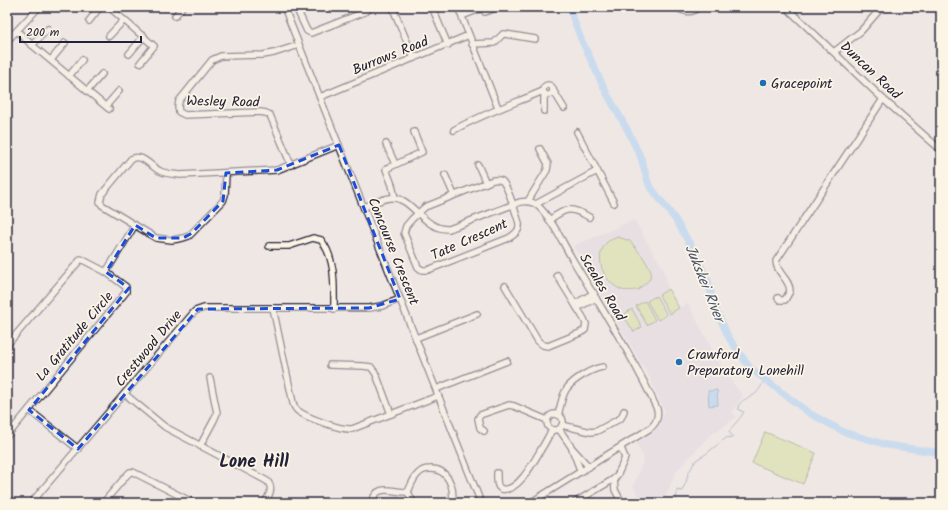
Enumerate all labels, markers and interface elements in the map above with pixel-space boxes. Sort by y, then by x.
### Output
scale bar [20,18,141,44]
text: 200 m [26,23,60,42]
street label: Burrows Road [349,30,433,81]
street label: Duncan Road [835,36,907,106]
place label: Gracepoint [771,73,833,95]
marker: Gracepoint [758,78,768,88]
street label: Wesley Road [186,90,261,114]
street label: Concourse Crescent [361,194,425,309]
street label: Tate Crescent [427,213,512,267]
water label: Jukskei River [678,241,732,328]
street label: Sceales Road [573,249,632,327]
street label: La Gratitude Circle [30,286,120,386]
street label: Crestwood Drive [110,305,188,392]
place label: Crawford Preparatory Lonehill [687,344,805,382]
marker: Crawford Preparatory Lonehill [674,357,684,367]
district label: Lone Hill [219,448,289,477]

